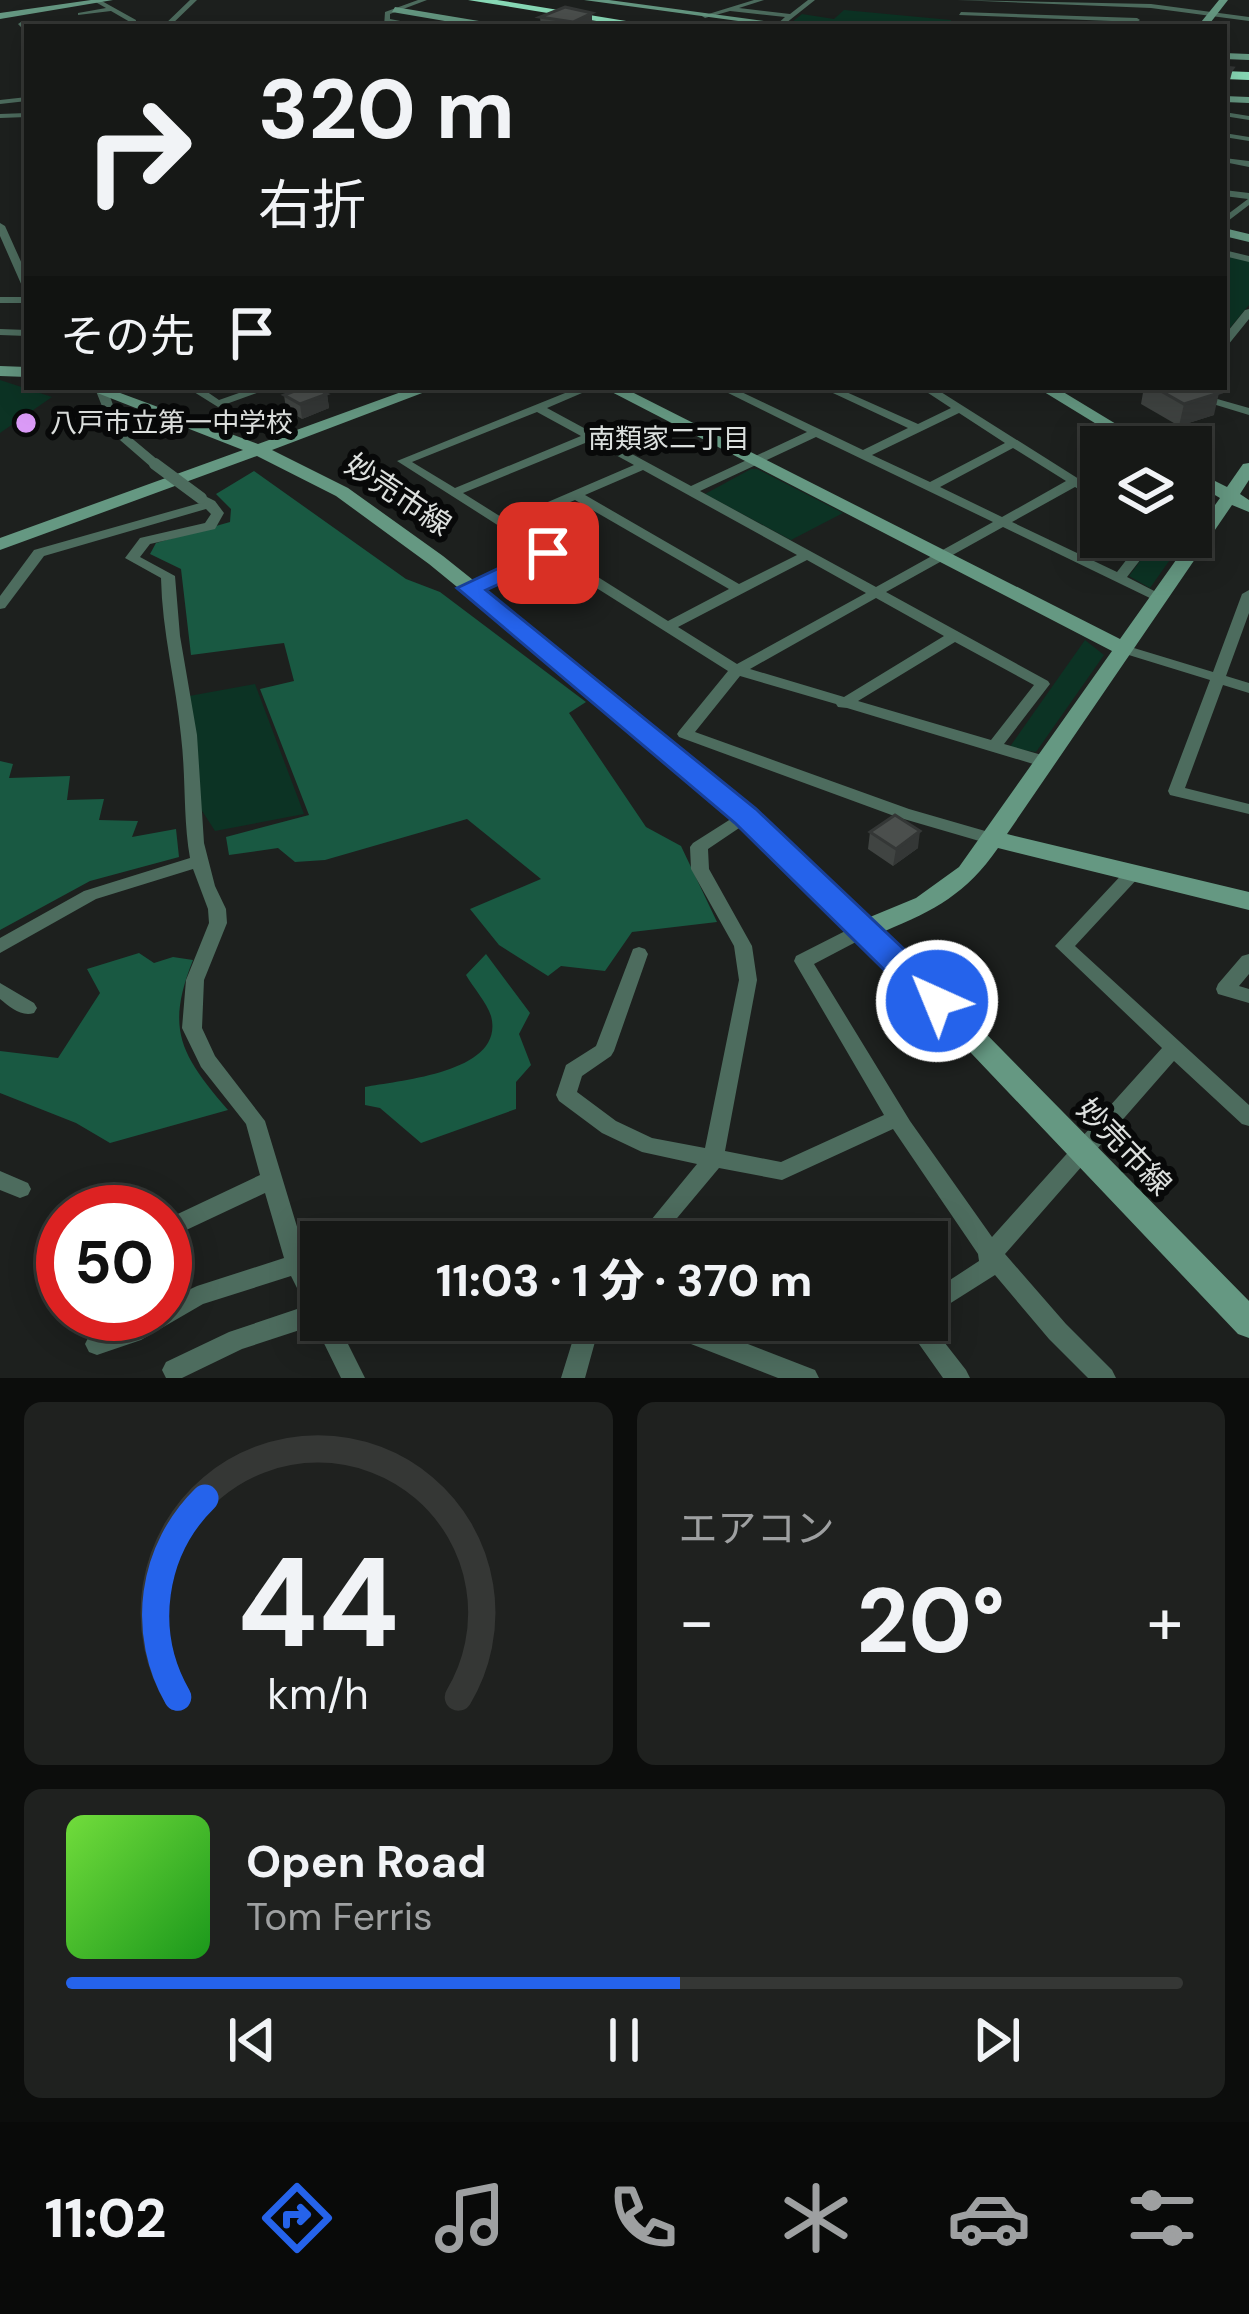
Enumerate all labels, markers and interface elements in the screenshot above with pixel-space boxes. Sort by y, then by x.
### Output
text: 320 m [258,55,515,164]
icon: right [60,72,216,228]
text: 右折 [258,170,366,241]
icon: arrive [219,300,285,366]
text: その先 [60,307,195,366]
place label: 八戸市立第一中学校 [50,405,293,440]
marker: 八戸市立第一中学校 [13,410,39,436]
district label: 南類家二丁目 [588,421,750,456]
map controls [1080,426,1212,558]
button: layers [1080,426,1212,558]
street label: 妙売市線 [338,445,459,544]
pin [497,502,599,604]
icon: arrive [515,520,581,586]
position arrow [874,938,1000,1064]
street label: 妙売市線 [1069,1090,1180,1203]
speed limit sign: 50 [36,1185,192,1341]
text: 11:03 · 1 分 · 370 m [436,1251,812,1310]
text: エアコン [679,1503,835,1554]
text: 44 [237,1522,399,1685]
text: 20° [857,1563,1005,1680]
text: − [679,1579,715,1664]
text: + [1147,1579,1183,1664]
text: km/h [268,1665,369,1721]
text: Open Road [246,1832,487,1891]
text: Tom Ferris [246,1891,433,1942]
icon: previous [219,2007,285,2073]
icon: pause [591,2007,657,2073]
icon: next [964,2007,1030,2073]
icon: directions [255,2176,339,2260]
icon: music [428,2176,512,2260]
icon: phone [601,2176,685,2260]
icon: climate [774,2176,858,2260]
icon: car [947,2176,1031,2260]
icon: filters [1120,2176,1204,2260]
text: 11:02 [45,2183,166,2254]

